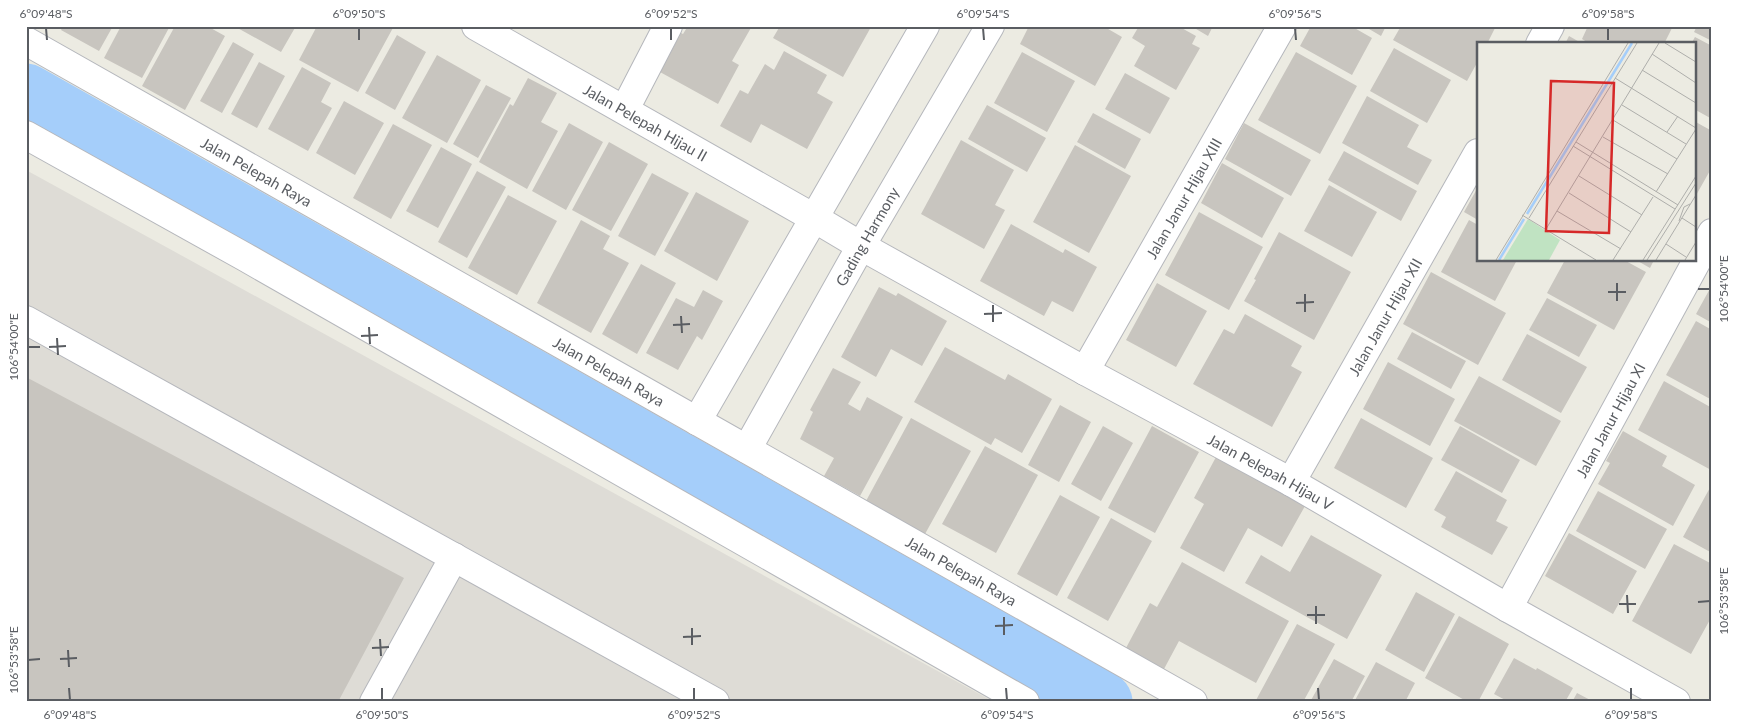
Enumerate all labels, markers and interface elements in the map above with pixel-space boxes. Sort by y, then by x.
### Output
text: 6°09'48"S [19,6,73,21]
text: 6°09'50"S [332,6,386,21]
text: 6°09'52"S [644,6,698,21]
text: 6°09'54"S [956,6,1010,21]
text: 6°09'56"S [1268,6,1322,21]
text: 6°09'58"S [1581,6,1635,21]
inset map [1477,42,1696,261]
street label: Jalan Pelepah Hijau II [580,80,711,165]
street label: Jalan Pelepah Raya [198,133,315,210]
street label: Jalan Janur Hijau XIII [1142,135,1225,262]
street label: Gading Harmony [831,184,903,289]
street label: Jalan Janur Hijau XII [1344,255,1425,379]
text: 106°54'00"E [1716,255,1731,323]
text: 106°54'00"E [6,313,21,381]
street label: Jalan Pelepah Raya [550,333,668,410]
street label: Jalan Janur Hijau XI [1572,360,1649,480]
street label: Jalan Pelepah Hijau V [1205,430,1337,514]
street label: Jalan Pelepah Raya [903,532,1020,609]
text: 106°53'58"E [1716,567,1731,635]
text: 106°53'58"E [6,626,21,694]
text: 6°09'48"S [43,707,97,722]
text: 6°09'50"S [355,707,409,722]
text: 6°09'52"S [667,707,721,722]
text: 6°09'54"S [980,707,1034,722]
text: 6°09'56"S [1292,707,1346,722]
text: 6°09'58"S [1604,707,1658,722]

